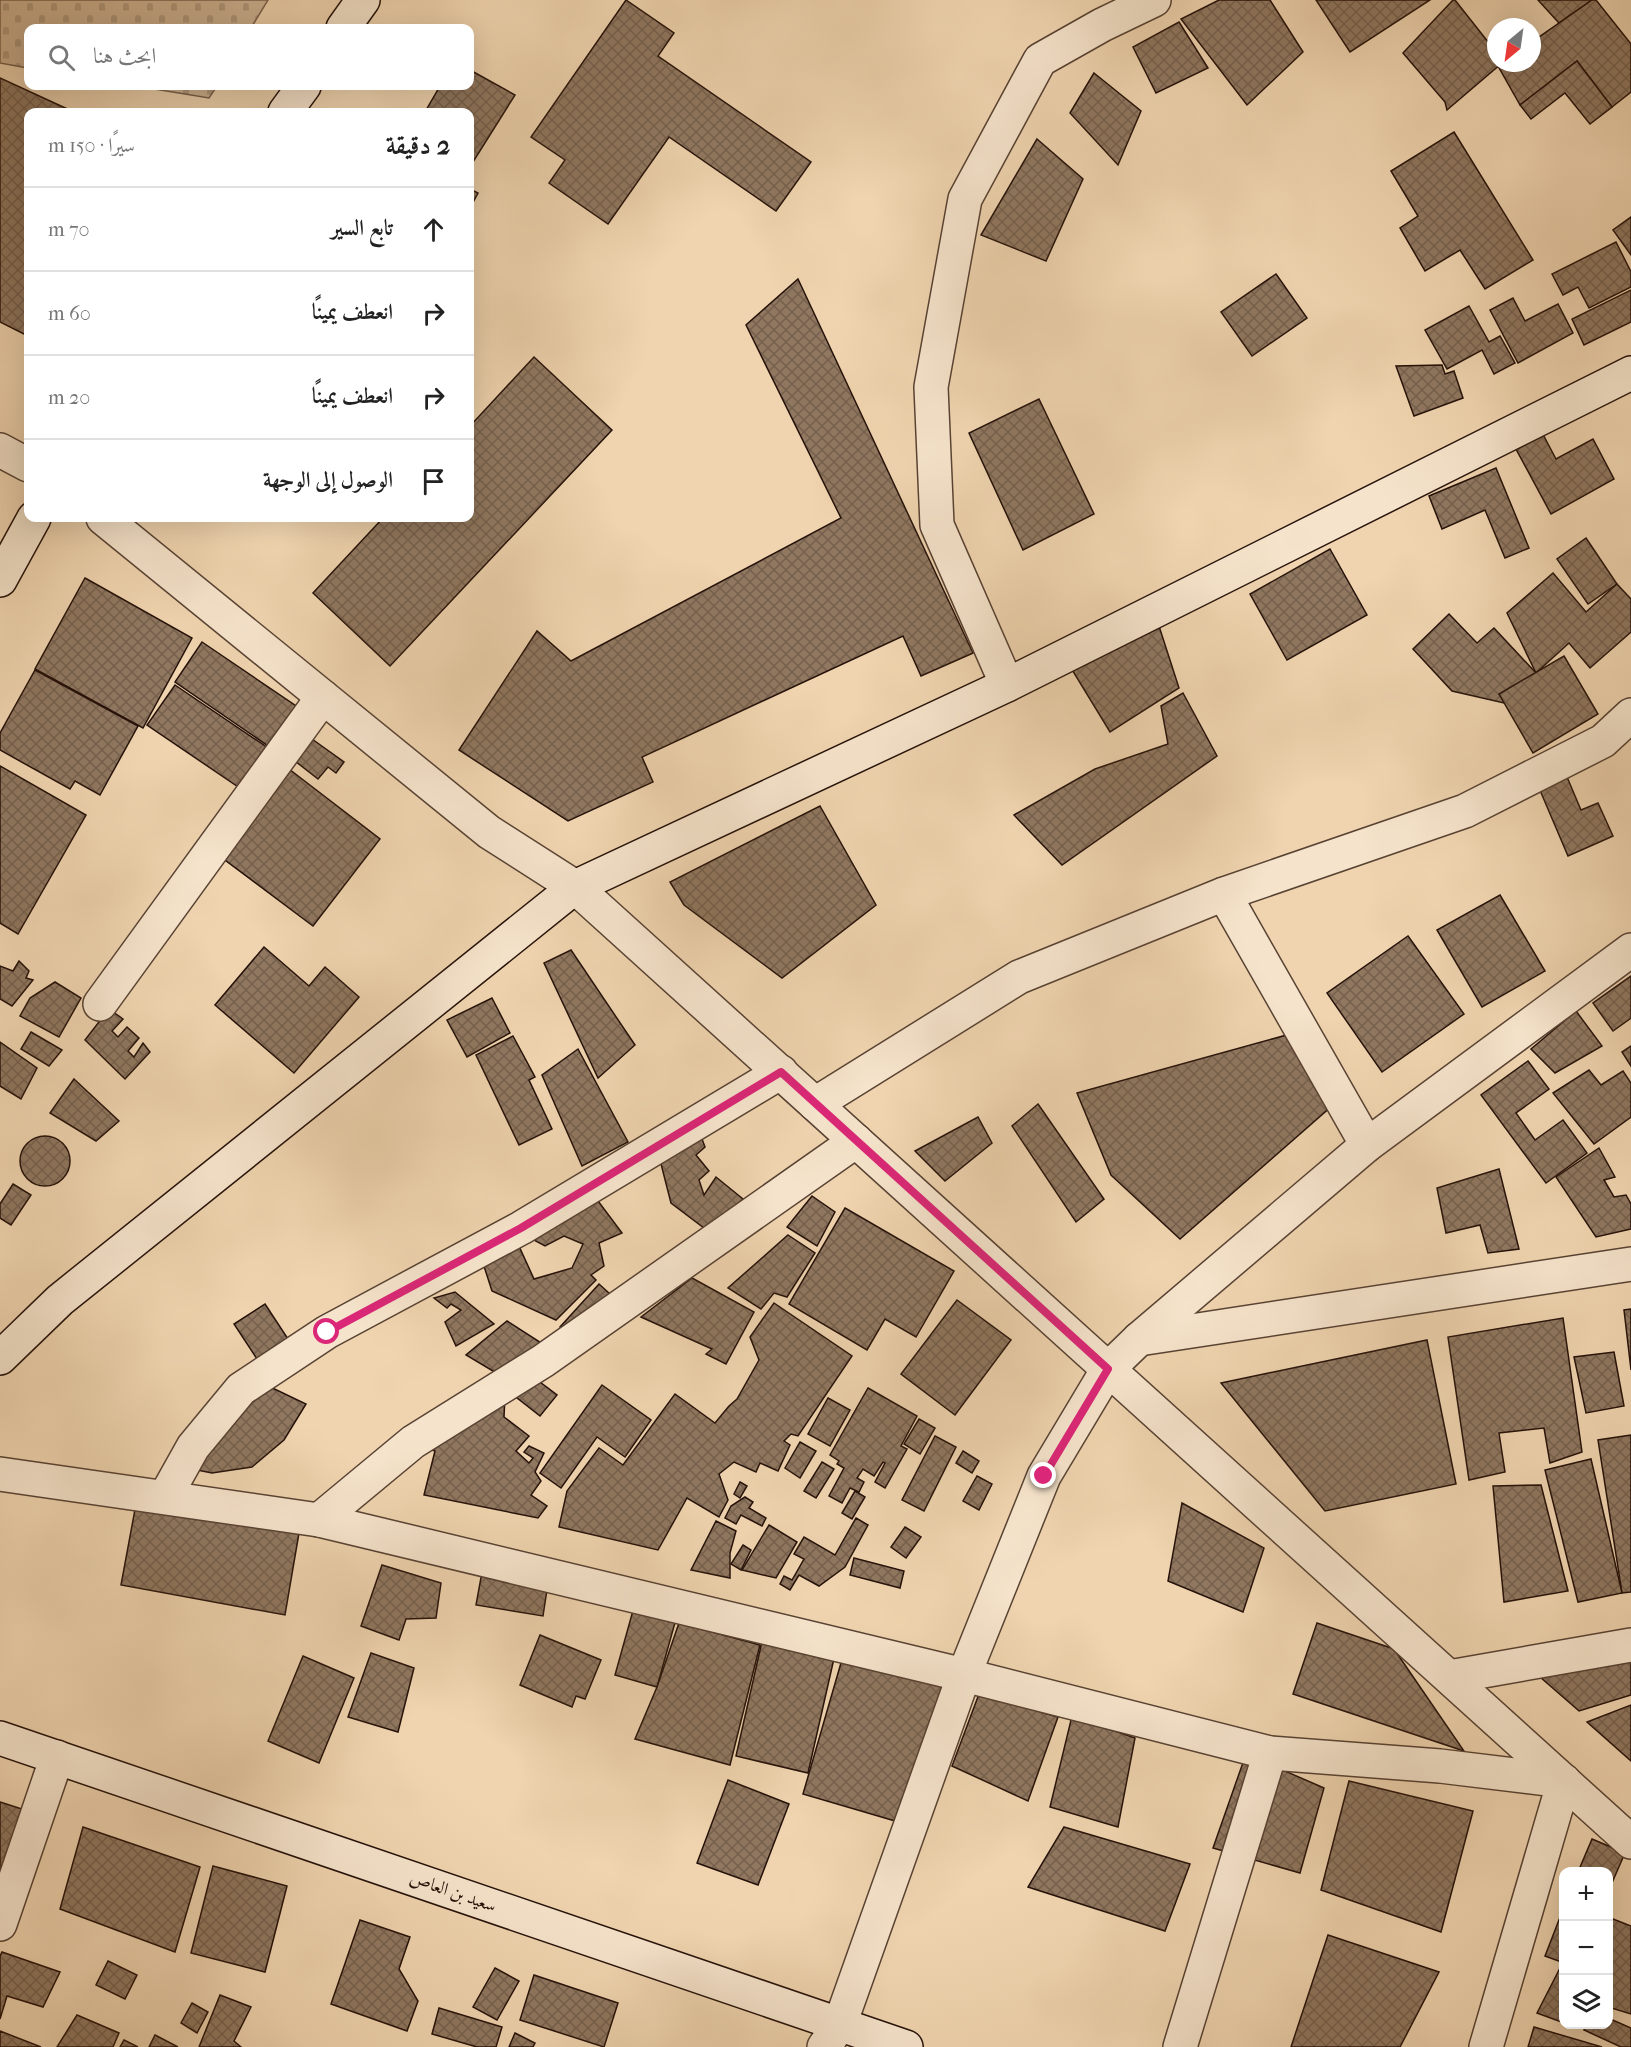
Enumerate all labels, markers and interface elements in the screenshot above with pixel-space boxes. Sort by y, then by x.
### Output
north arrow [1487,18,1541,72]
search box [24,24,474,90]
icon: search [45,41,78,74]
text: ابحث هنا [93,43,156,69]
text: 2 دقيقة [386,130,450,161]
text: سيرًا · 150 m [48,134,135,157]
icon: ahead [417,213,450,246]
text: تابع السير [331,215,393,241]
text: 70 m [48,218,90,241]
icon: right [417,297,450,330]
text: انعطف يمينًا [312,299,393,325]
text: 60 m [48,302,91,325]
icon: right [417,381,450,414]
text: انعطف يمينًا [312,383,393,409]
text: 20 m [48,386,90,409]
icon: arrive [417,465,450,498]
text: الوصول إلى الوجهة [263,467,393,493]
route start [313,1318,339,1344]
route end [1030,1462,1056,1488]
street label: سعيد بن العاص [407,1867,499,1917]
map controls [1559,1867,1613,2029]
button: + [1559,1867,1613,1921]
button: − [1559,1921,1613,1975]
button: layers [1559,1975,1613,2029]

